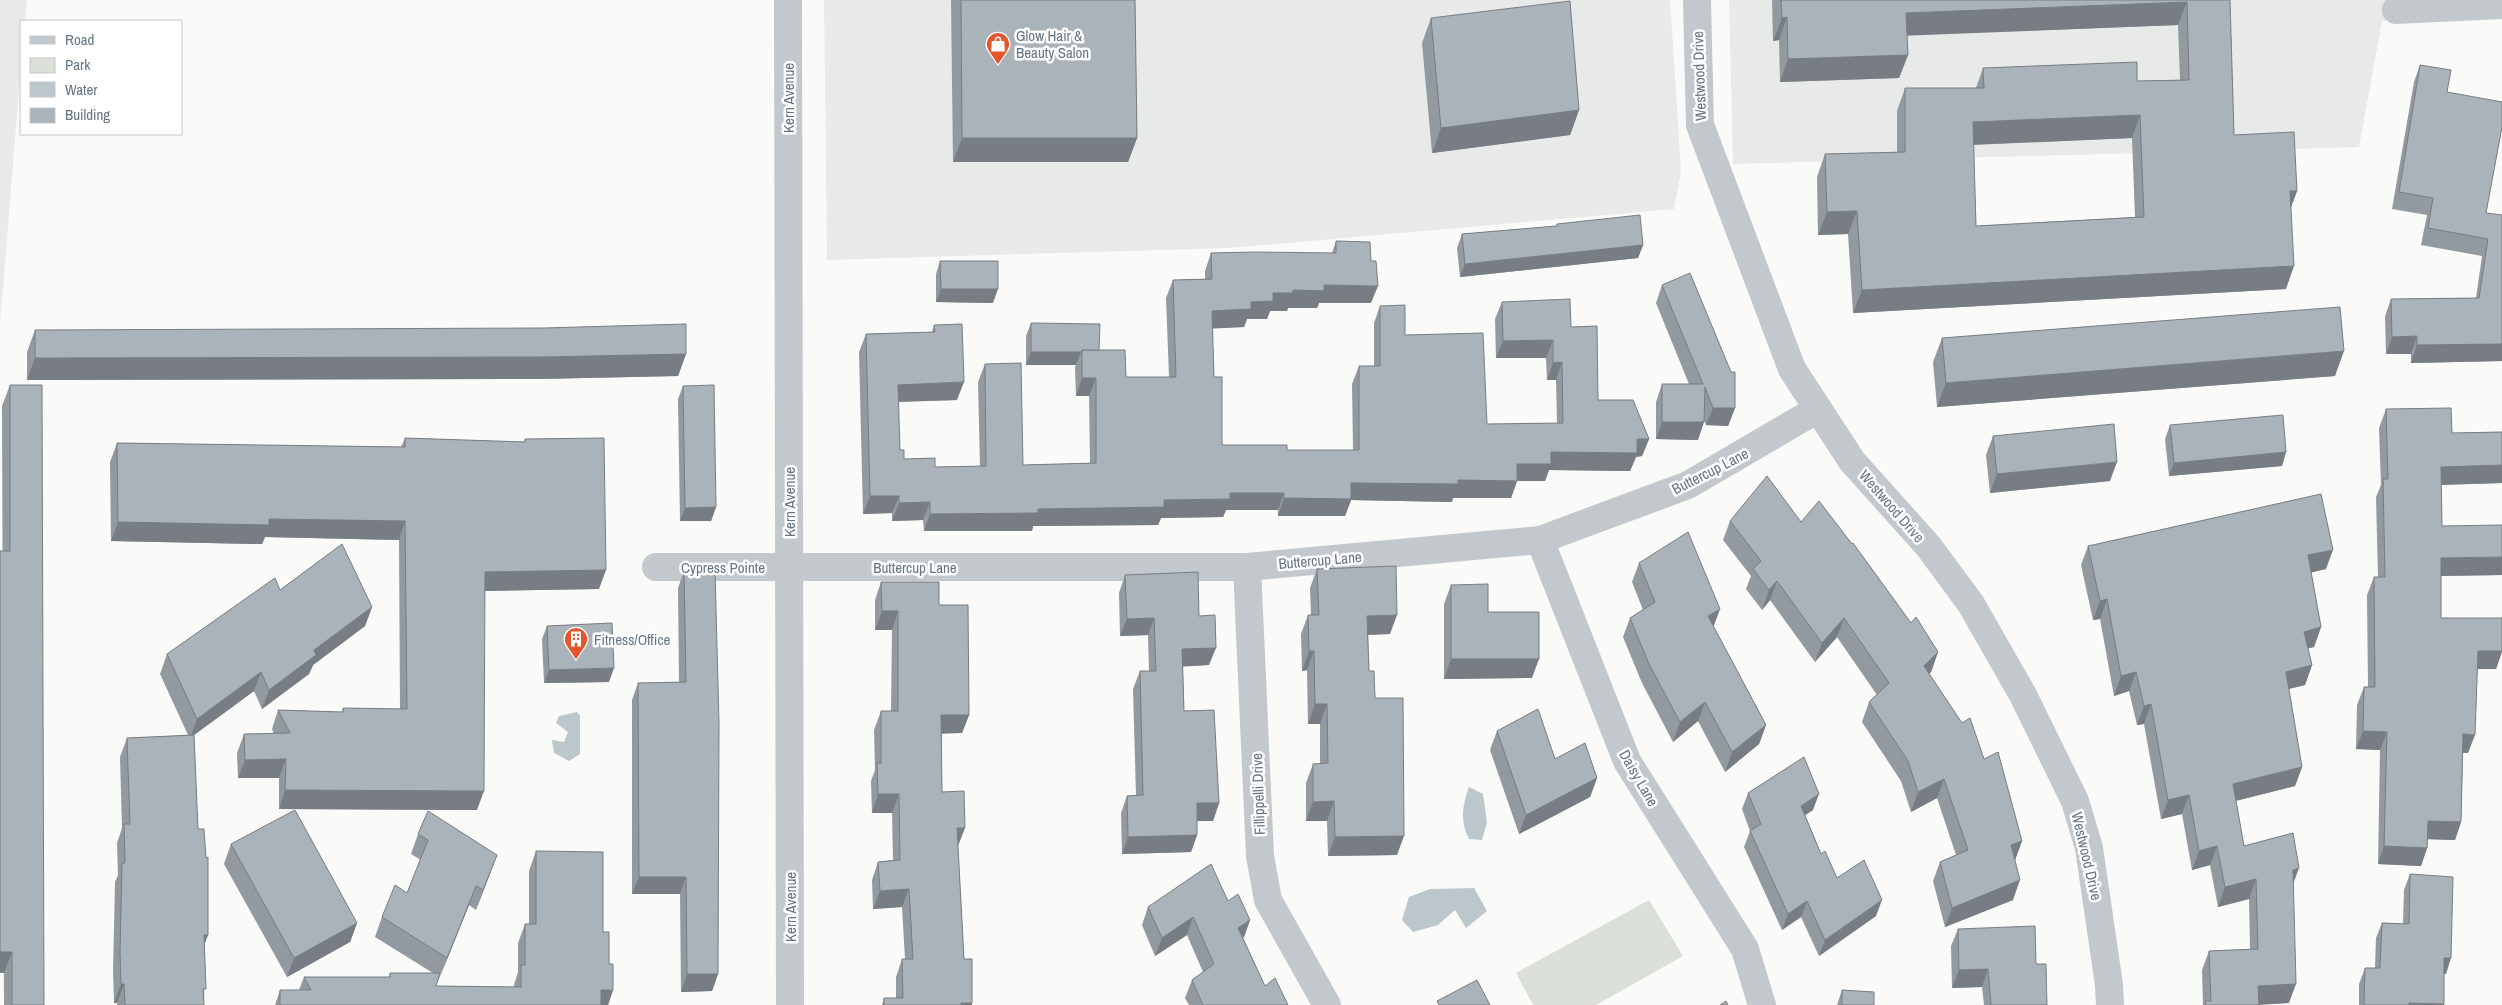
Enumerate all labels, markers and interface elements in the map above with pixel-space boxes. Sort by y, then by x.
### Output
legend [20,20,182,135]
place label: Glow Hair & Beauty Salon [1016,25,1089,63]
text: Road [65,29,94,50]
street label: Westwood Drive [1687,30,1711,121]
shop icon: Glow Hair & Beauty Salon [985,31,1011,65]
text: Park [65,54,91,75]
street label: Kern Avenue [778,63,799,133]
text: Water [65,79,97,100]
text: Building [65,104,110,125]
street label: Buttercup Lane [1668,443,1752,499]
street label: Westwood Drive [1855,465,1930,547]
street label: Kern Avenue [779,467,800,537]
street label: Buttercup Lane [1278,546,1363,574]
street label: Cypress Pointe [681,557,765,578]
street label: Buttercup Lane [873,557,957,578]
building icon: Fitness/Office [563,626,589,660]
place label: Fitness/Office [594,629,671,650]
street label: Daisy Lane [1614,746,1664,810]
street label: Fillippelli Drive [1246,752,1270,835]
street label: Westwood Drive [2067,810,2107,902]
street label: Kern Avenue [780,872,801,942]

